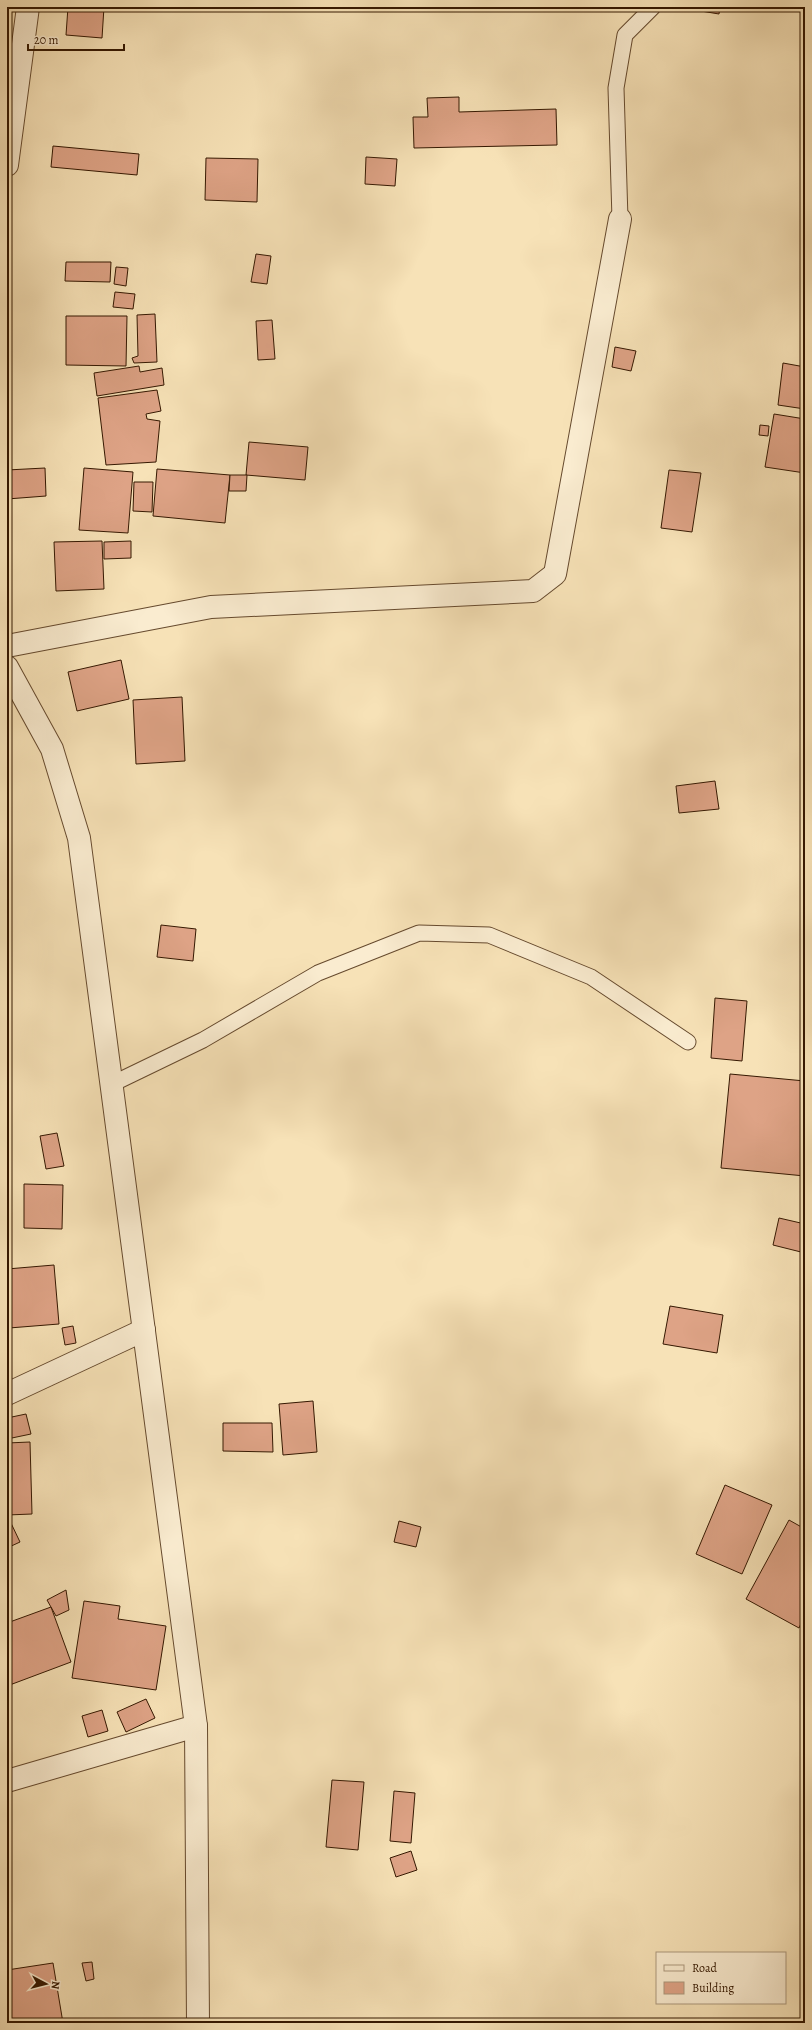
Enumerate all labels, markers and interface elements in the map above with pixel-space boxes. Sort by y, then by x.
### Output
scale bar [28,26,124,52]
text: 20 m [34,32,58,48]
legend [656,1952,786,2004]
text: Road [692,1960,718,1976]
north arrow [26,1964,66,2004]
text: N [47,1980,63,1990]
text: Building [692,1980,734,1996]

